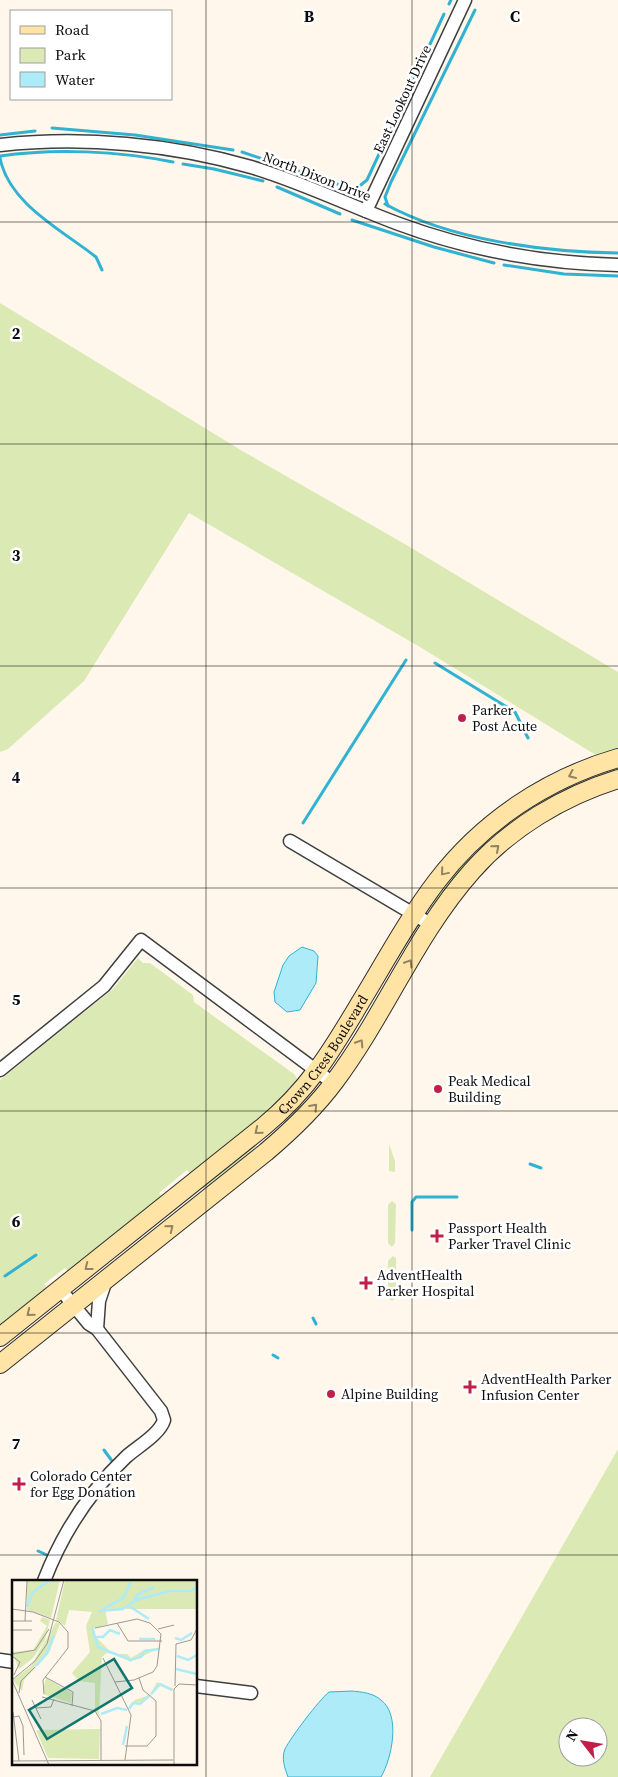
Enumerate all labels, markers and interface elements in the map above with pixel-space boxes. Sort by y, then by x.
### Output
text: B [304,5,315,27]
text: C [510,5,520,27]
legend [10,10,172,100]
text: Road [55,19,89,40]
street label: East Lookout Drive [368,41,436,157]
text: Park [55,44,87,65]
text: Water [55,69,96,90]
street label: North Dixon Drive [260,146,374,206]
text: 2 [12,322,21,344]
text: 3 [12,544,21,566]
place label: Parker Post Acute [472,700,537,736]
marker: Parker Post Acute [456,712,468,724]
text: 4 [12,766,21,788]
one-way arrow [568,768,577,779]
one-way arrow [491,844,500,853]
one-way arrow [441,867,450,876]
one-way arrow [403,959,412,968]
text: 5 [12,988,21,1010]
street label: Crown Crest Boulevard [273,991,373,1119]
one-way arrow [353,1039,363,1048]
place label: Peak Medical Building [448,1071,531,1107]
marker: Peak Medical Building [432,1083,444,1095]
one-way arrow [308,1103,317,1112]
one-way arrow [255,1126,264,1134]
text: 6 [12,1210,21,1232]
place label: Passport Health Parker Travel Clinic [448,1218,571,1254]
one-way arrow [164,1225,173,1234]
marker: Passport Health Parker Travel Clinic [430,1229,444,1243]
one-way arrow [85,1262,94,1270]
place label: AdventHealth Parker Hospital [377,1265,474,1301]
marker: AdventHealth Parker Hospital [359,1276,373,1290]
one-way arrow [27,1308,36,1316]
place label: AdventHealth Parker Infusion Center [481,1369,612,1405]
marker: AdventHealth Parker Infusion Center [463,1380,477,1394]
place label: Alpine Building [341,1384,438,1404]
marker: Alpine Building [325,1388,337,1400]
text: 7 [12,1432,21,1454]
place label: Colorado Center for Egg Donation [30,1466,136,1502]
marker: Colorado Center for Egg Donation [12,1477,26,1491]
inset map [12,1580,198,1764]
north arrow [558,1717,608,1767]
text: N [561,1726,583,1745]

